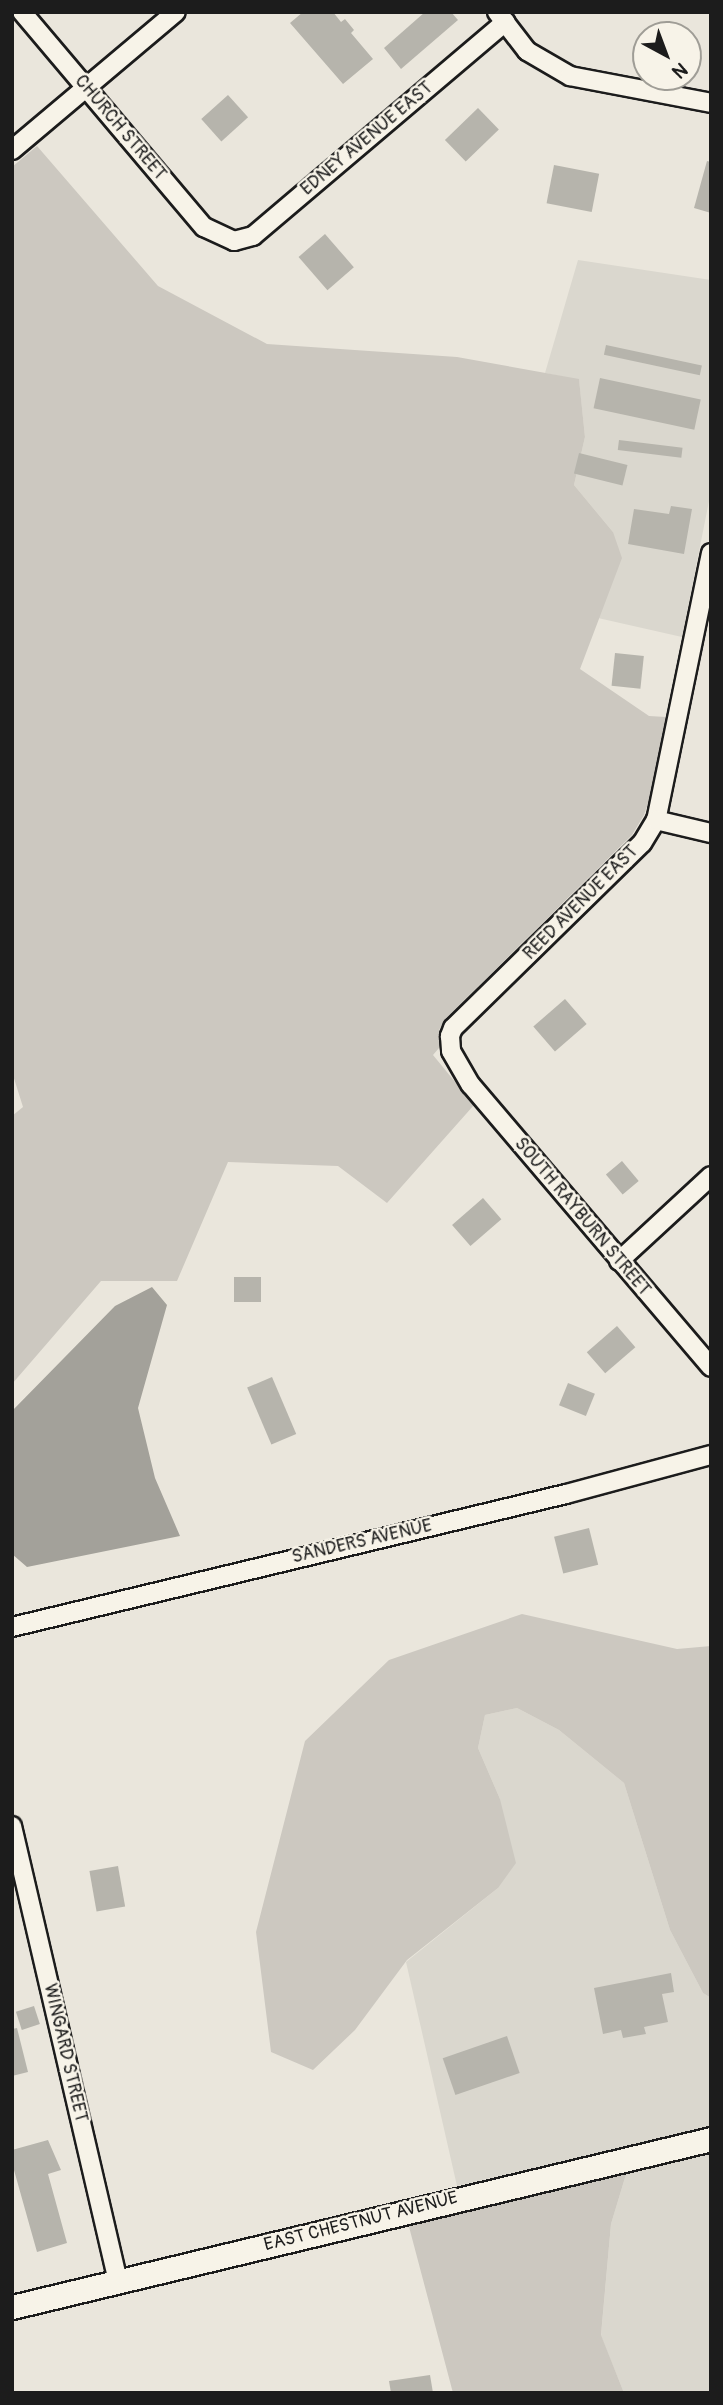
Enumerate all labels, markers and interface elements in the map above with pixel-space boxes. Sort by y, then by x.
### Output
north arrow [632,21,702,91]
text: N [667,57,692,84]
street label: CHURCH STREET [70,71,170,185]
street label: EDNEY AVENUE EAST [297,78,437,200]
street label: REED AVENUE EAST [519,841,643,965]
street label: SOUTH RAYBURN STREET [509,1133,655,1301]
street label: SANDERS AVENUE [290,1515,434,1569]
street label: WINGARD STREET [39,1982,91,2124]
street label: EAST CHESTNUT AVENUE [262,2187,460,2257]

